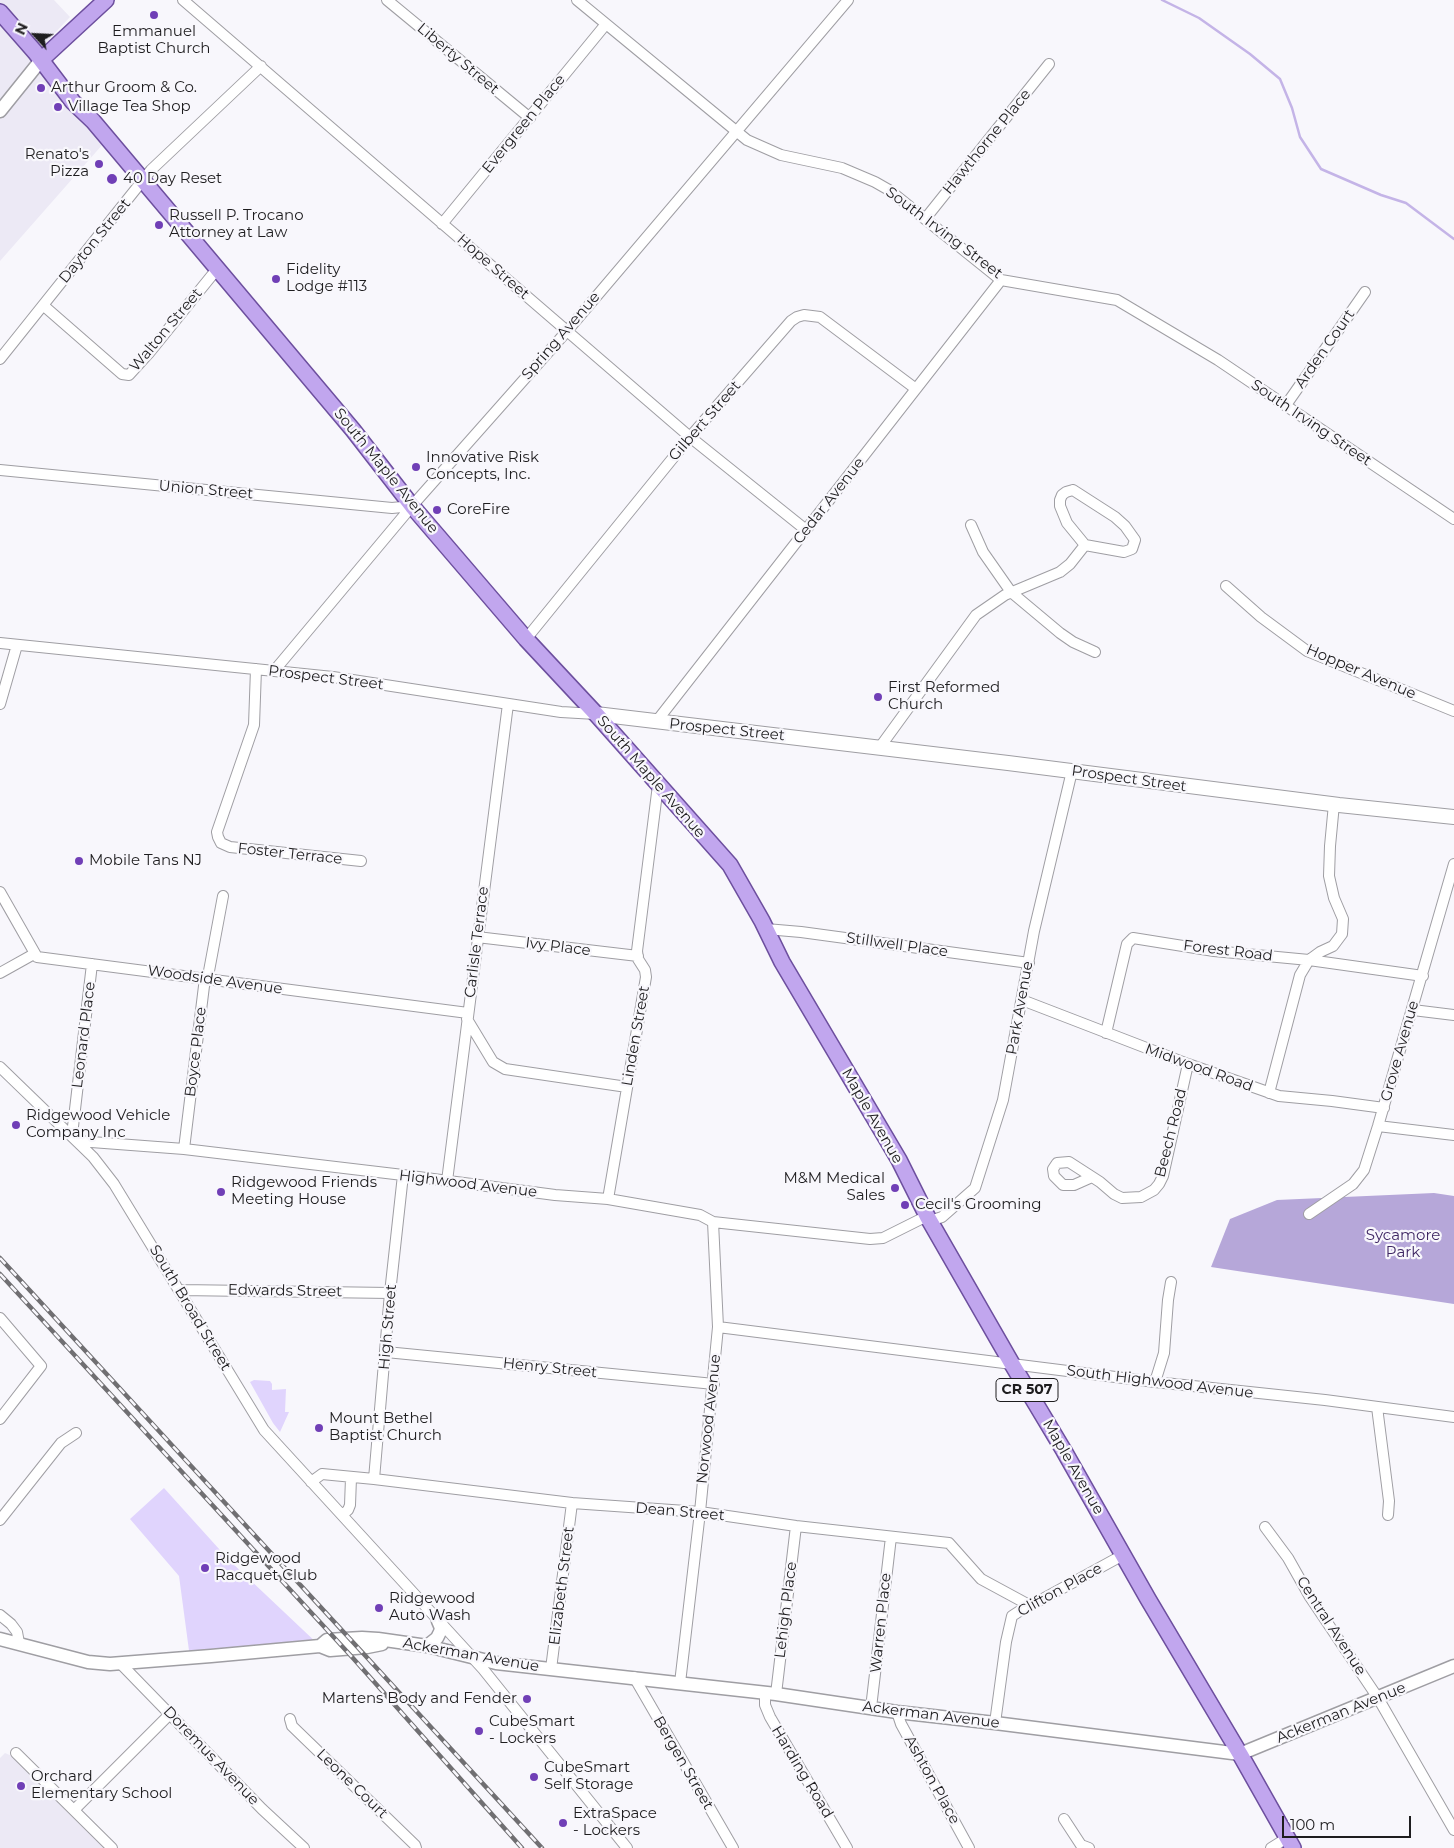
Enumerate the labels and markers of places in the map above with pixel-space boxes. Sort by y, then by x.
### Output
marker: Emmanuel Baptist Church [148,9,160,21]
place label: Emmanuel Baptist Church [98,23,210,58]
place label: Arthur Groom & Co. [51,79,197,97]
marker: Arthur Groom & Co. [35,82,47,94]
place label: Village Tea Shop [68,98,191,116]
marker: Village Tea Shop [52,101,64,113]
place label: Renato's Pizza [25,146,89,181]
marker: Renato's Pizza [93,158,105,170]
place label: 40 Day Reset [123,170,222,188]
marker: 40 Day Reset [105,172,119,186]
place label: Russell P. Trocano Attorney at Law [169,207,304,242]
marker: Russell P. Trocano Attorney at Law [153,219,165,231]
place label: Fidelity Lodge #113 [286,261,367,296]
marker: Fidelity Lodge #113 [270,273,282,285]
place label: Innovative Risk Concepts, Inc. [426,449,539,484]
marker: Innovative Risk Concepts, Inc. [410,461,422,473]
place label: CoreFire [447,501,510,519]
marker: CoreFire [431,504,443,516]
place label: First Reformed Church [888,679,1000,714]
marker: First Reformed Church [872,691,884,703]
place label: Mobile Tans NJ [89,852,202,870]
marker: Mobile Tans NJ [73,855,85,867]
place label: Ridgewood Vehicle Company Inc [26,1107,170,1142]
marker: Ridgewood Vehicle Company Inc [10,1119,22,1131]
place label: M&M Medical Sales [783,1170,885,1205]
place label: Ridgewood Friends Meeting House [231,1174,377,1209]
marker: M&M Medical Sales [889,1182,901,1194]
marker: Ridgewood Friends Meeting House [215,1186,227,1198]
place label: Cecil's Grooming [915,1196,1042,1214]
marker: Cecil's Grooming [899,1199,911,1211]
place label: Mount Bethel Baptist Church [329,1410,442,1445]
marker: Mount Bethel Baptist Church [313,1422,325,1434]
place label: Ridgewood Racquet Club [215,1550,317,1585]
marker: Ridgewood Racquet Club [199,1562,211,1574]
place label: Ridgewood Auto Wash [389,1590,475,1625]
marker: Ridgewood Auto Wash [373,1602,385,1614]
place label: Martens Body and Fender [322,1690,517,1708]
marker: Martens Body and Fender [521,1693,533,1705]
place label: CubeSmart - Lockers [489,1713,575,1748]
marker: CubeSmart - Lockers [473,1725,485,1737]
place label: CubeSmart Self Storage [544,1759,633,1794]
place label: Orchard Elementary School [31,1768,172,1803]
marker: CubeSmart Self Storage [528,1771,540,1783]
marker: Orchard Elementary School [15,1780,27,1792]
place label: ExtraSpace - Lockers [573,1805,657,1840]
marker: ExtraSpace - Lockers [557,1817,569,1829]

